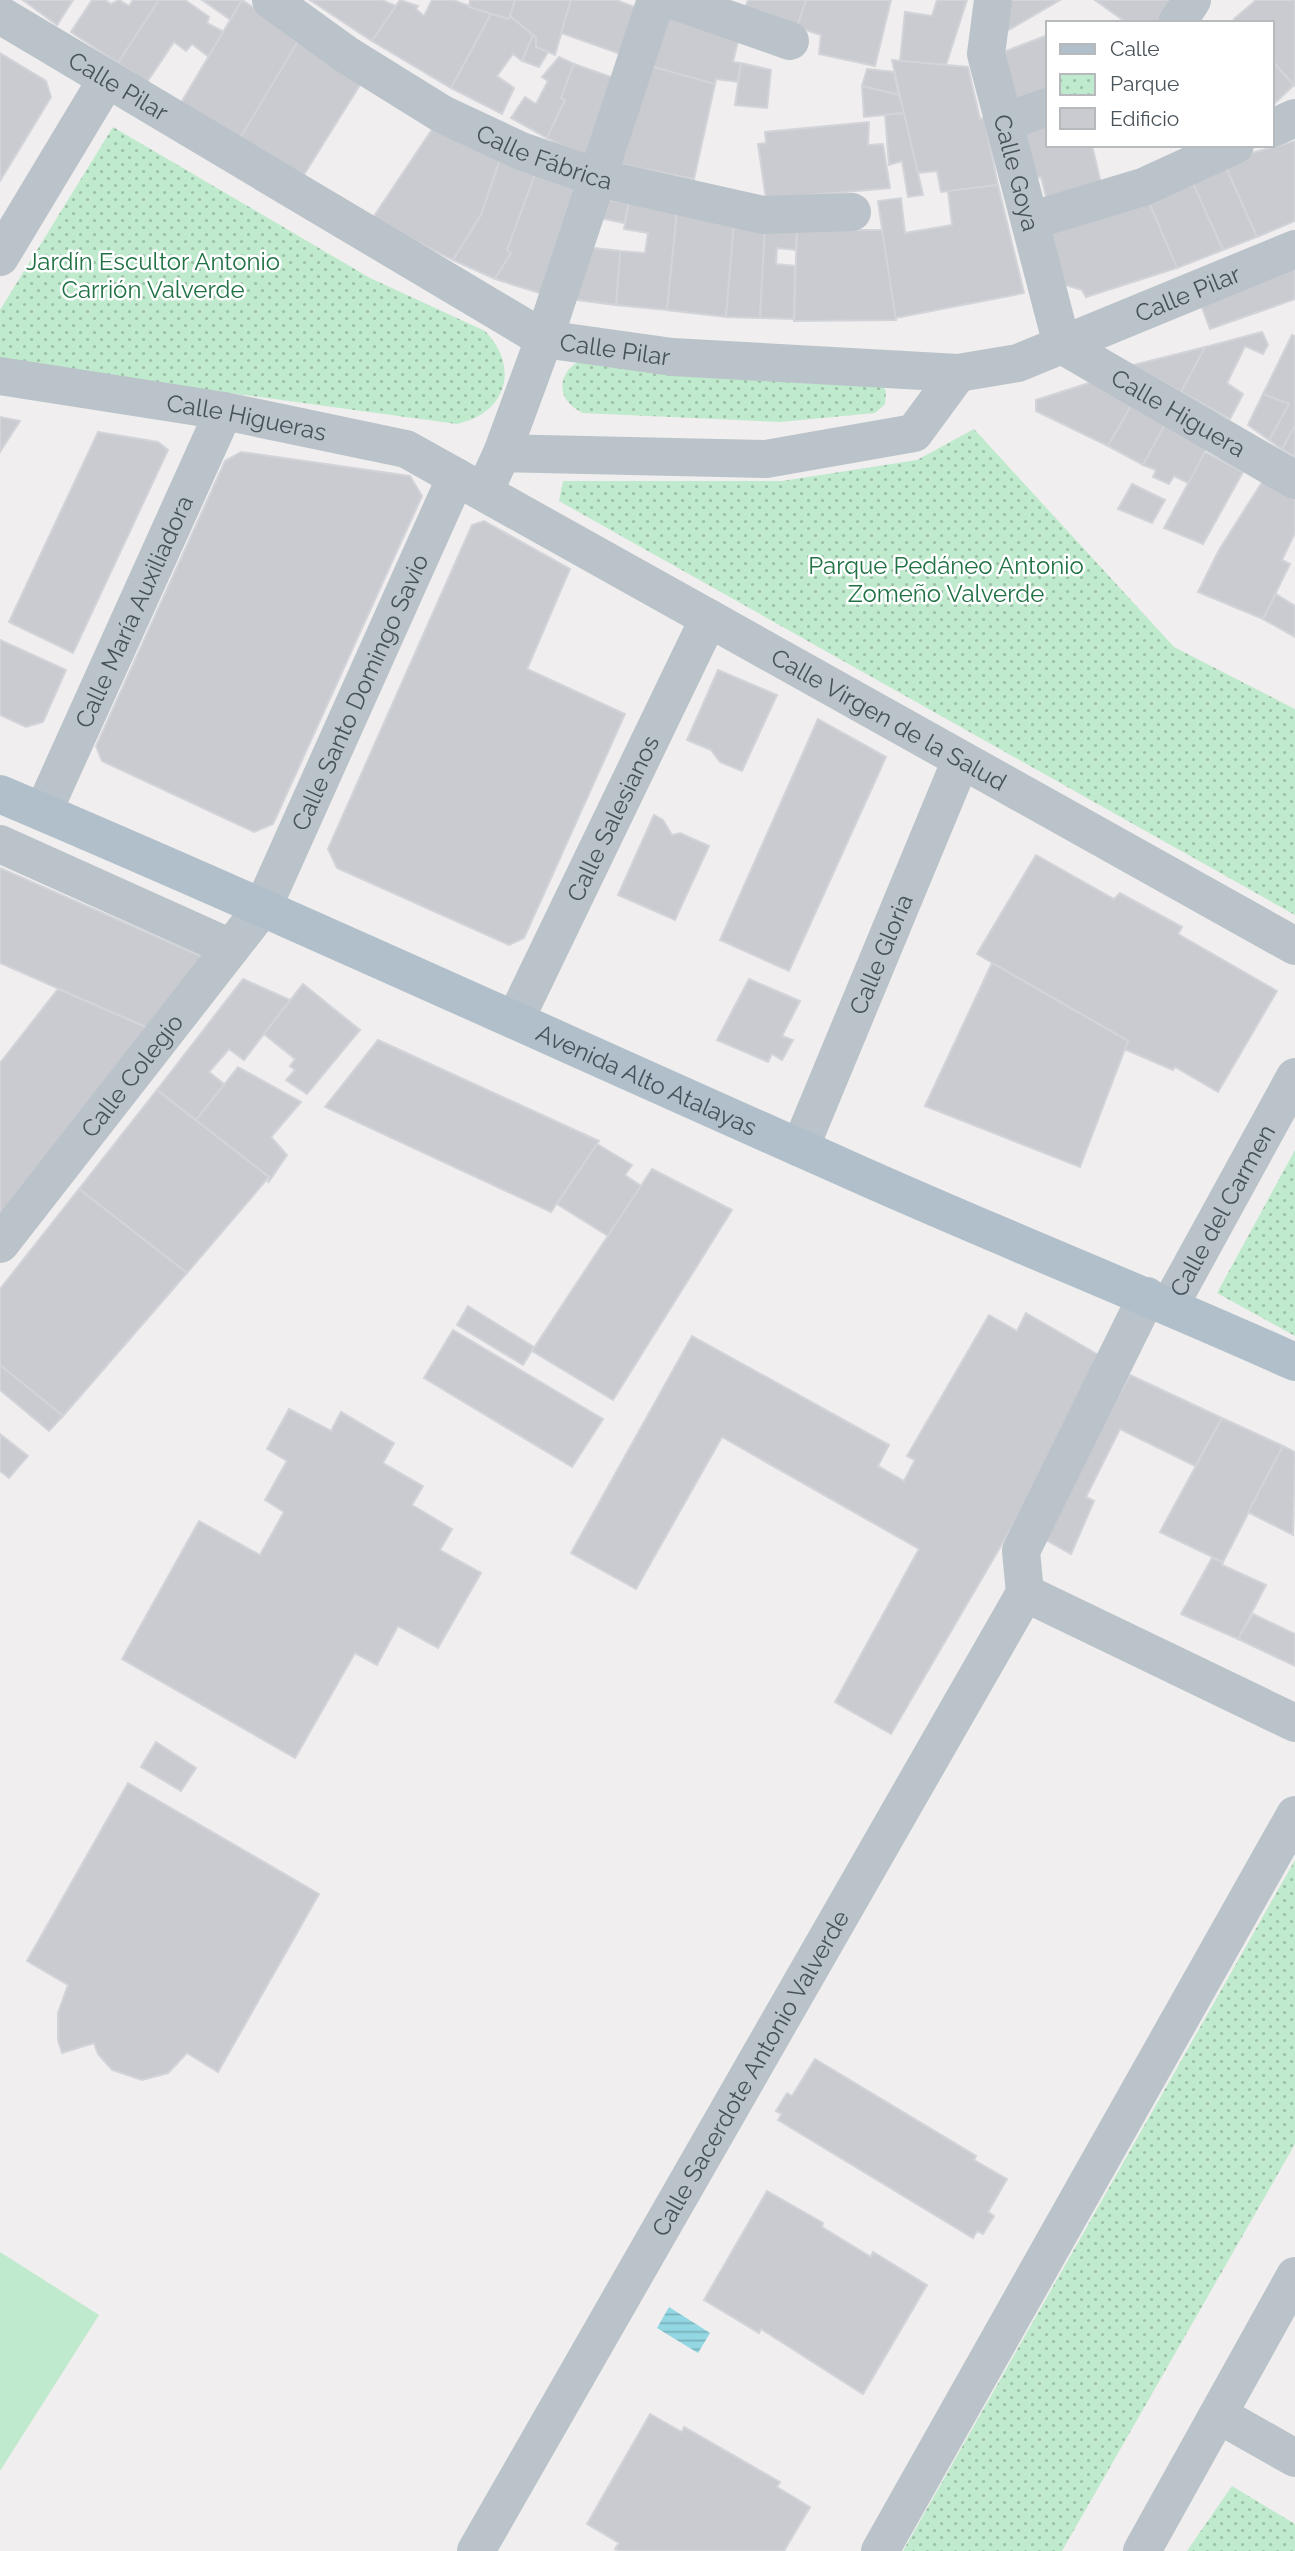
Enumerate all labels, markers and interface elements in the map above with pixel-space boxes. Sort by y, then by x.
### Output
legend [1046,21,1274,147]
text: Calle [1110,36,1160,61]
street label: Calle Pilar [63,45,174,127]
text: Parque [1110,71,1179,96]
text: Edificio [1110,106,1179,131]
street label: Calle Goya [988,111,1046,234]
street label: Calle Fábrica [472,118,615,195]
park label: Jardín Escultor Antonio Carrión Valverde [26,247,280,304]
street label: Calle Pilar [1131,258,1245,328]
street label: Calle Pilar [558,327,673,371]
street label: Calle Higuera [1106,362,1251,463]
street label: Calle Higueras [165,388,329,447]
street label: Calle María Auxiliadora [68,491,199,732]
street label: Calle Santo Domingo Savio [285,549,434,835]
park label: Parque Pedáneo Antonio Zomeño Valverde [808,551,1084,608]
street label: Calle Virgen de la Salud [766,642,1012,796]
street label: Calle Salesianos [560,730,665,906]
street label: Calle Gloria [843,890,918,1019]
street label: Calle Colegio [75,1008,189,1143]
street label: Avenida Alto Atalayas [532,1017,761,1141]
street label: Calle del Carmen [1163,1119,1281,1301]
street label: Calle Sacerdote Antonio Valverde [645,1905,855,2241]

